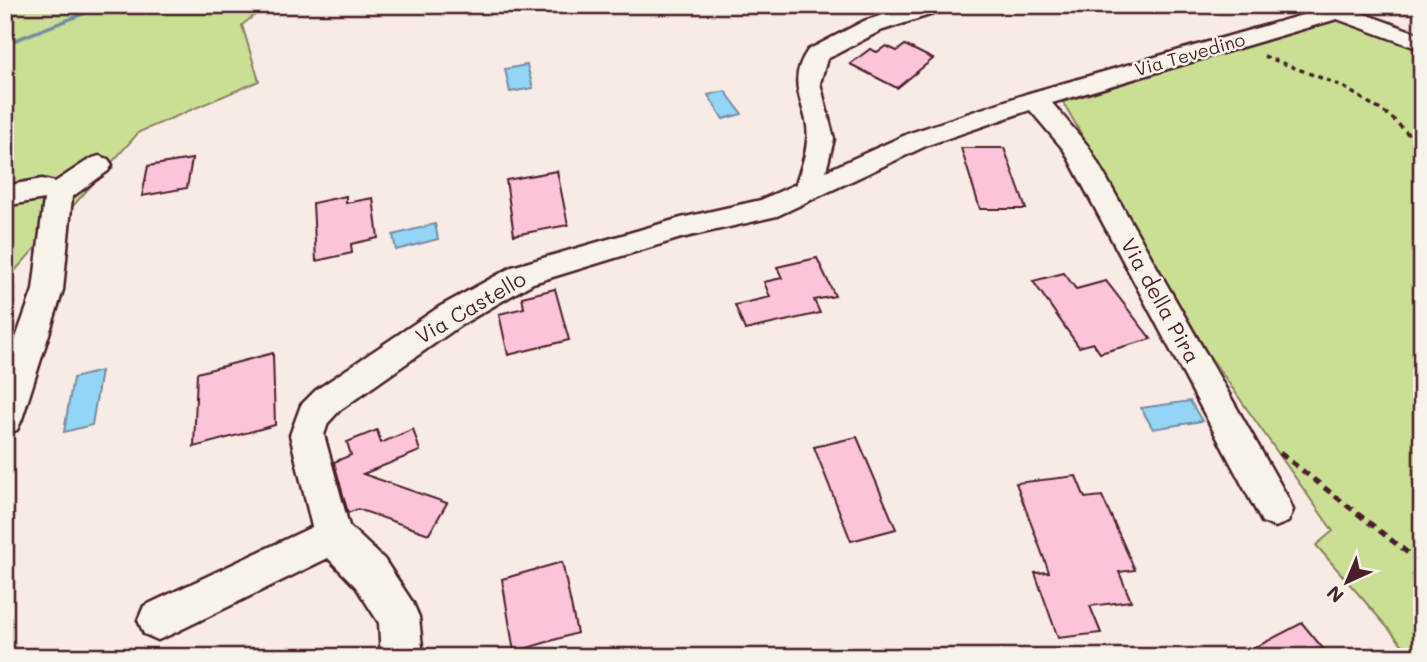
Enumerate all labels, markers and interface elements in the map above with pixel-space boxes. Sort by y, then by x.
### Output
street label: Via Tevedino [1132,27,1248,81]
street label: Via della Pira [1116,233,1207,368]
street label: Via Castello [410,264,530,349]
north arrow [1312,546,1382,616]
text: N [1321,581,1349,609]

